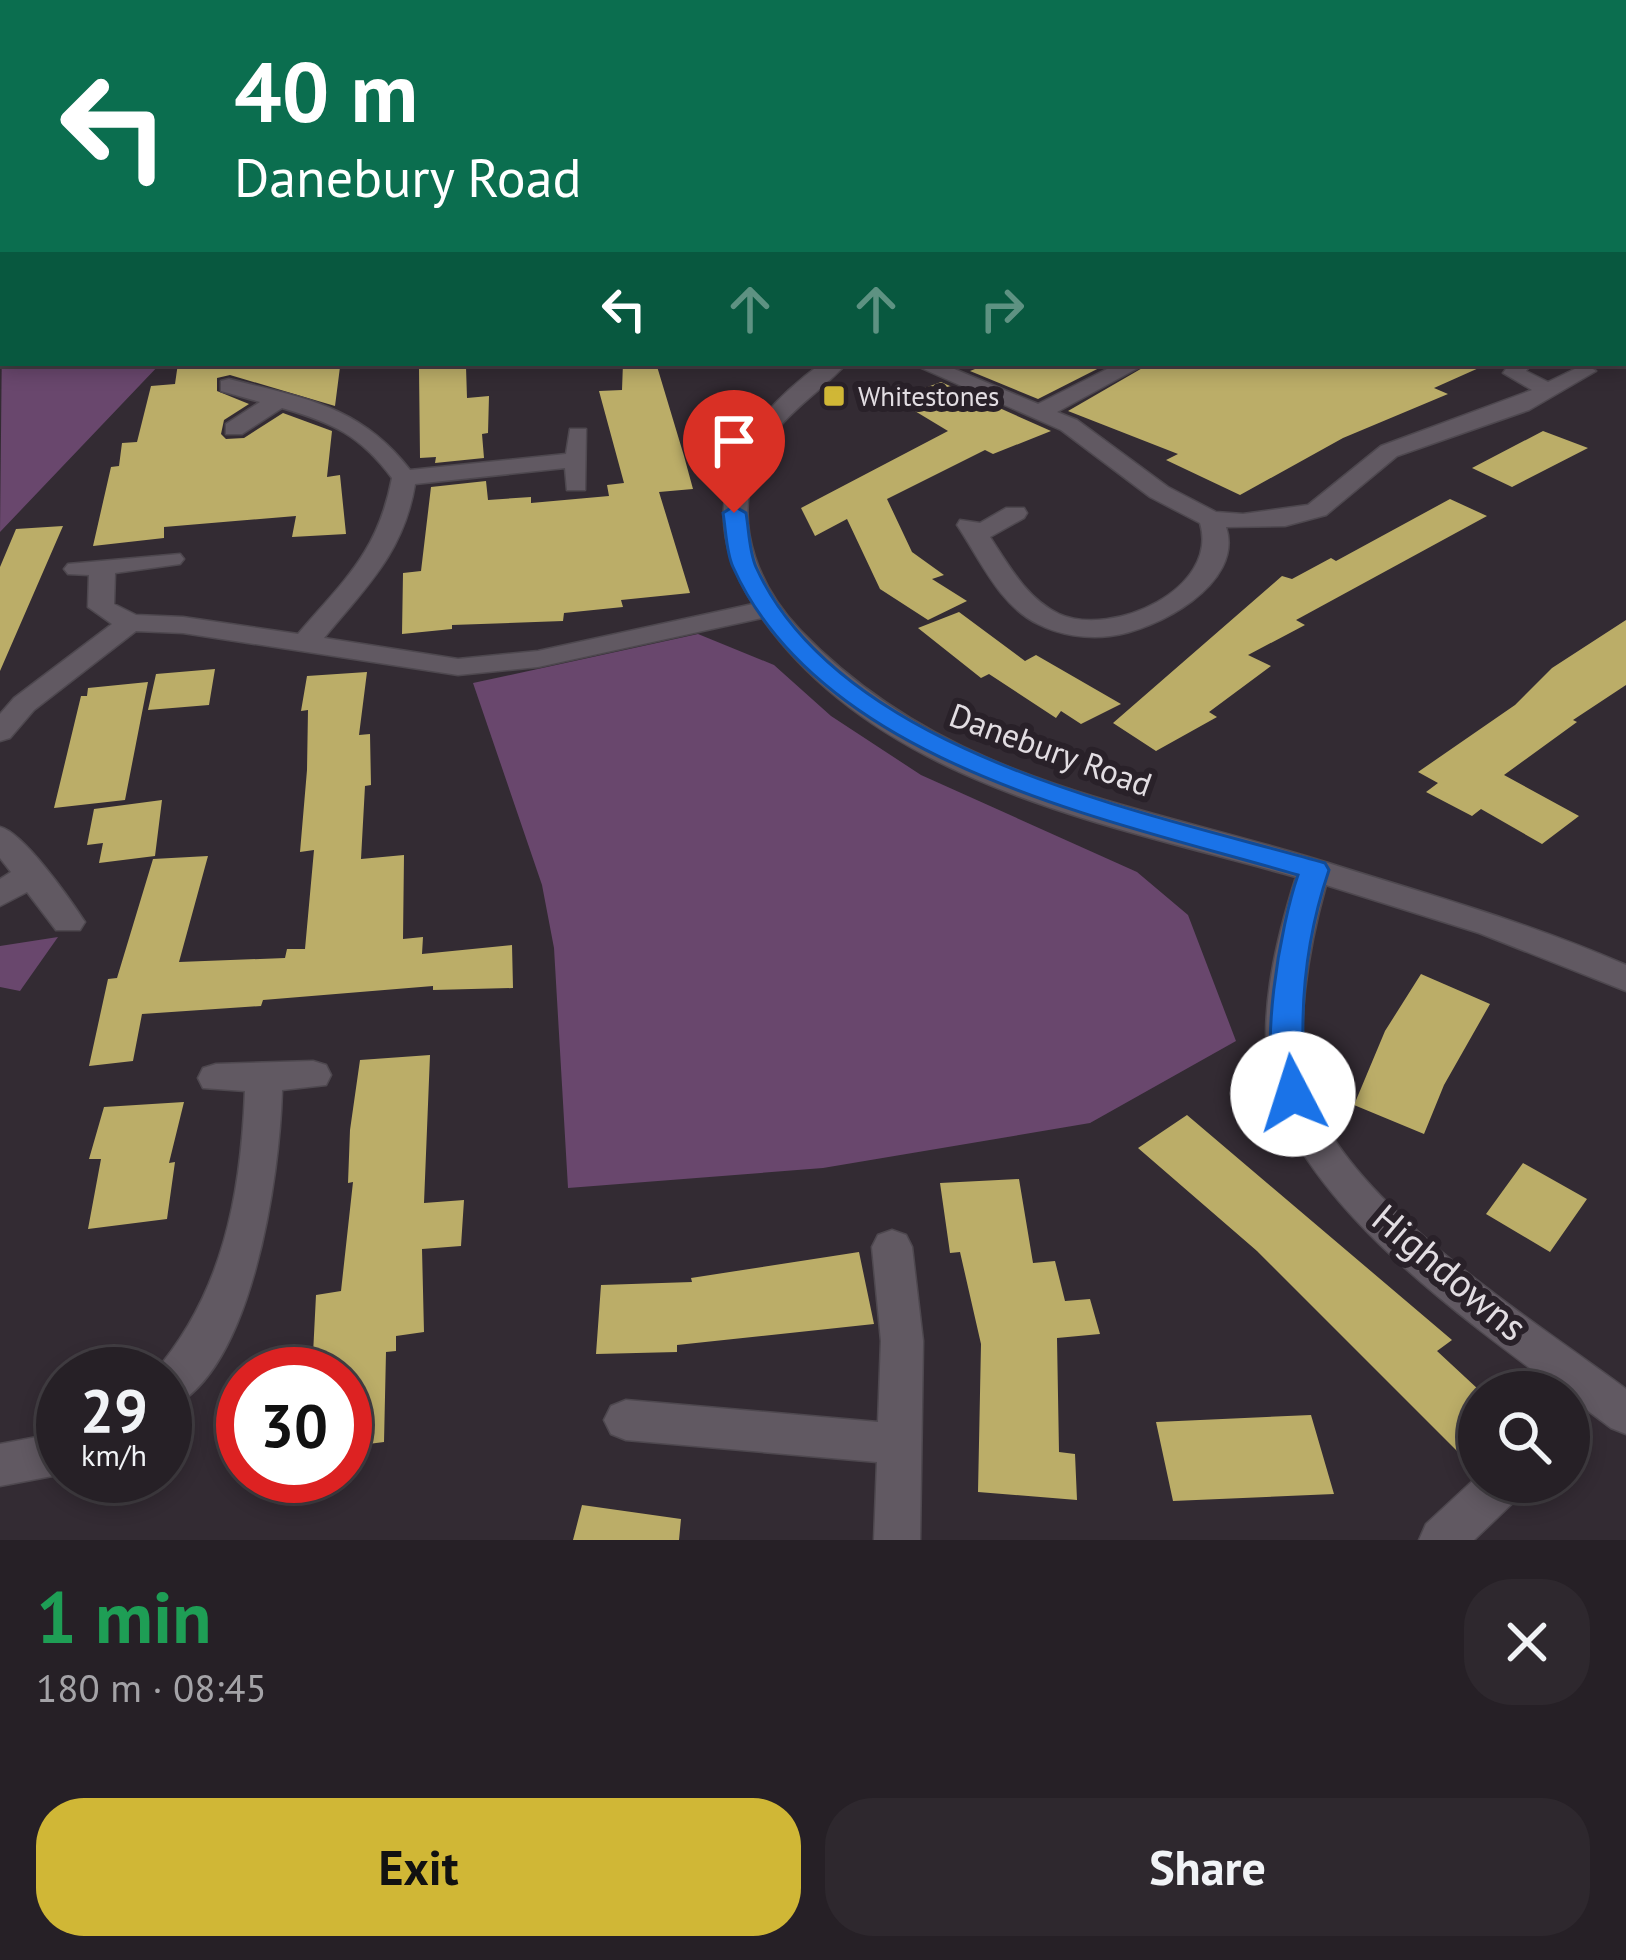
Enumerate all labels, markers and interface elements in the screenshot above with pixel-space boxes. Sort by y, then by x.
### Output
text: 40 m [234,36,418,145]
icon: left [36,48,192,204]
text: Danebury Road [234,142,582,212]
icon: left [591,276,657,342]
icon: ahead [717,276,783,342]
icon: ahead [843,276,909,342]
icon: right [969,276,1035,342]
place label: Whitestones [858,379,999,413]
marker: Whitestones [821,383,847,409]
pin [683,390,785,513]
icon: arrive [701,408,767,474]
street label: Danebury Road [944,692,1158,806]
position arrow [1230,1031,1356,1157]
street label: Highdowns [1362,1192,1538,1352]
speed limit sign: 30 [216,1347,372,1503]
text: 29 [80,1371,148,1449]
map controls [1458,1371,1590,1503]
button: search [1458,1371,1590,1503]
text: km/h [81,1435,147,1474]
text: 1 min [36,1570,212,1663]
button: close [1464,1579,1590,1705]
text: 180 m · 08:45 [36,1662,267,1713]
button: Exit [36,1798,801,1936]
button: Share [825,1798,1590,1936]

